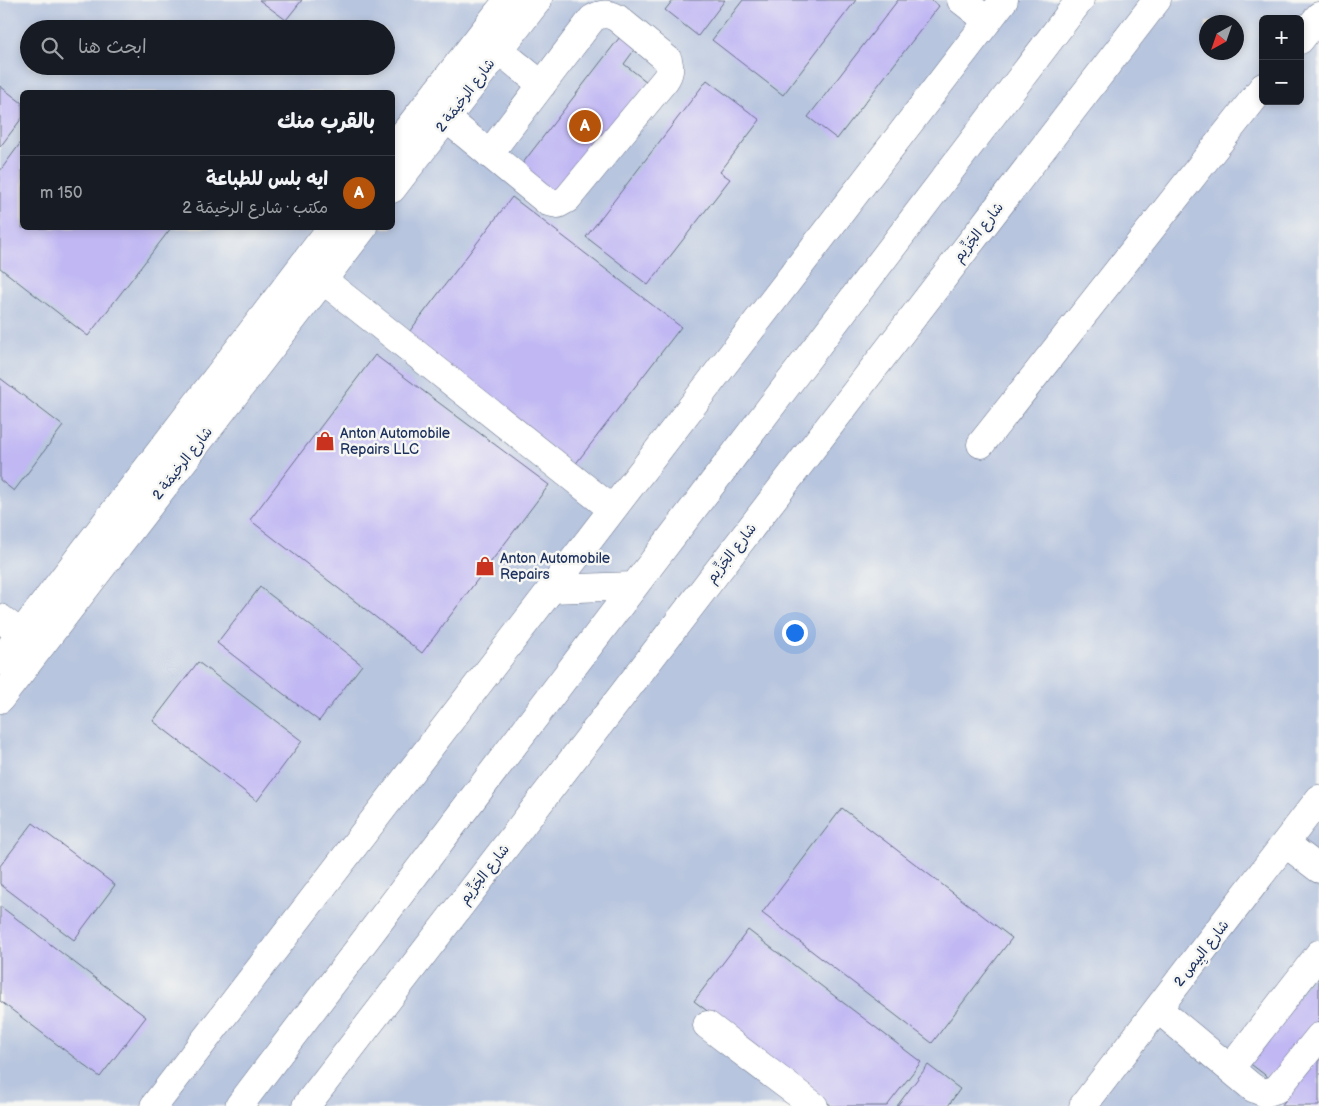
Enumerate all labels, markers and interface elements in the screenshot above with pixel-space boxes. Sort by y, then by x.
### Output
north arrow [1199,15,1244,60]
map controls [1259,15,1304,105]
button: + [1259,15,1304,60]
search box [20,20,395,75]
icon: search [38,34,66,62]
text: ابحث هنا [78,36,147,59]
street label: شارع الرخيمَة 2 [432,55,499,136]
button: − [1259,60,1304,105]
pin: A [569,107,601,145]
text: بالقرب منك [277,109,375,134]
text: ايه بلس للطباعة [206,168,328,191]
text: 150 m [40,184,82,203]
text: A [354,184,364,203]
street label: شارع الجَزِّيم [949,198,1009,267]
text: مكتب · شارع الرخيمَة 2 [182,199,328,218]
street label: شارع الرخيمَة 2 [149,424,217,504]
place label: Anton Automobile Repairs LLC [340,425,450,458]
shop icon: Anton Automobile Repairs LLC [314,430,336,452]
street label: شارع الجَزِّيم [702,519,762,588]
place label: Anton Automobile Repairs [500,550,610,583]
shop icon: Anton Automobile Repairs [474,555,496,577]
your location [782,620,808,646]
street label: شارع الجَزِّيم [455,840,515,909]
street label: شارع البِيص 2 [1170,917,1235,992]

